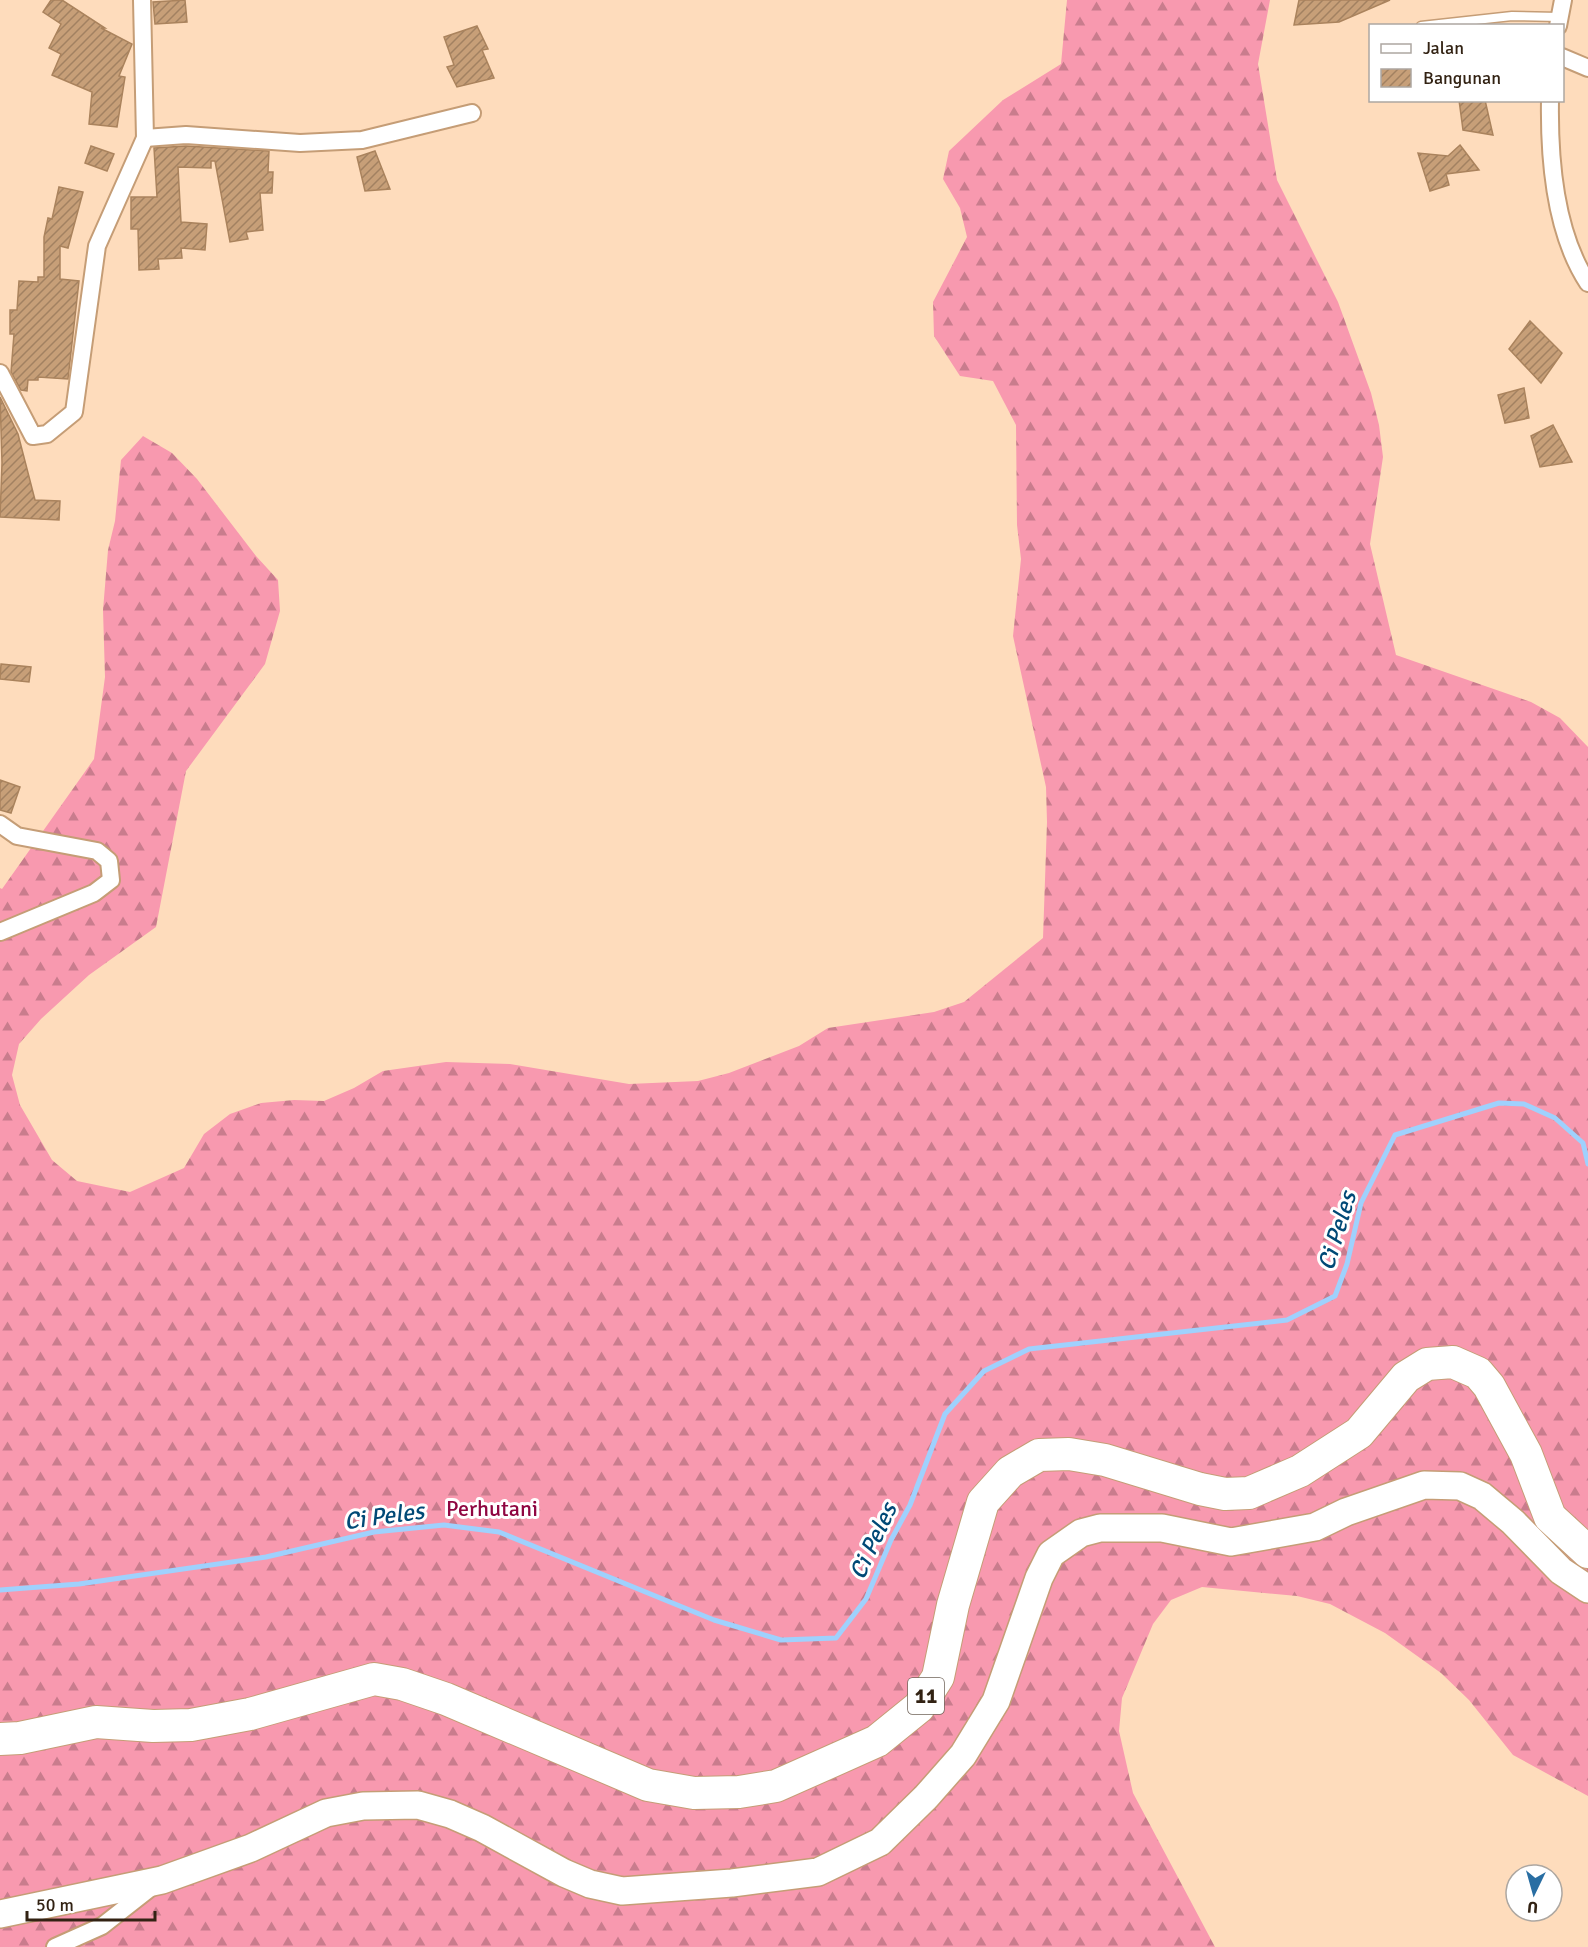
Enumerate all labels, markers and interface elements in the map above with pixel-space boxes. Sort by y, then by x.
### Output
legend [1369,24,1564,102]
text: Jalan [1423,37,1464,59]
text: Bangunan [1423,67,1501,89]
water label: Ci Peles [1311,1186,1364,1274]
water label: Ci Peles [342,1495,428,1536]
park label: Perhutani [446,1495,538,1522]
water label: Ci Peles [842,1496,905,1584]
road number: 11 [908,1678,944,1714]
north arrow [1504,1863,1564,1923]
scale bar [27,1884,154,1922]
text: 50 m [36,1894,74,1916]
text: U [1527,1897,1539,1917]

